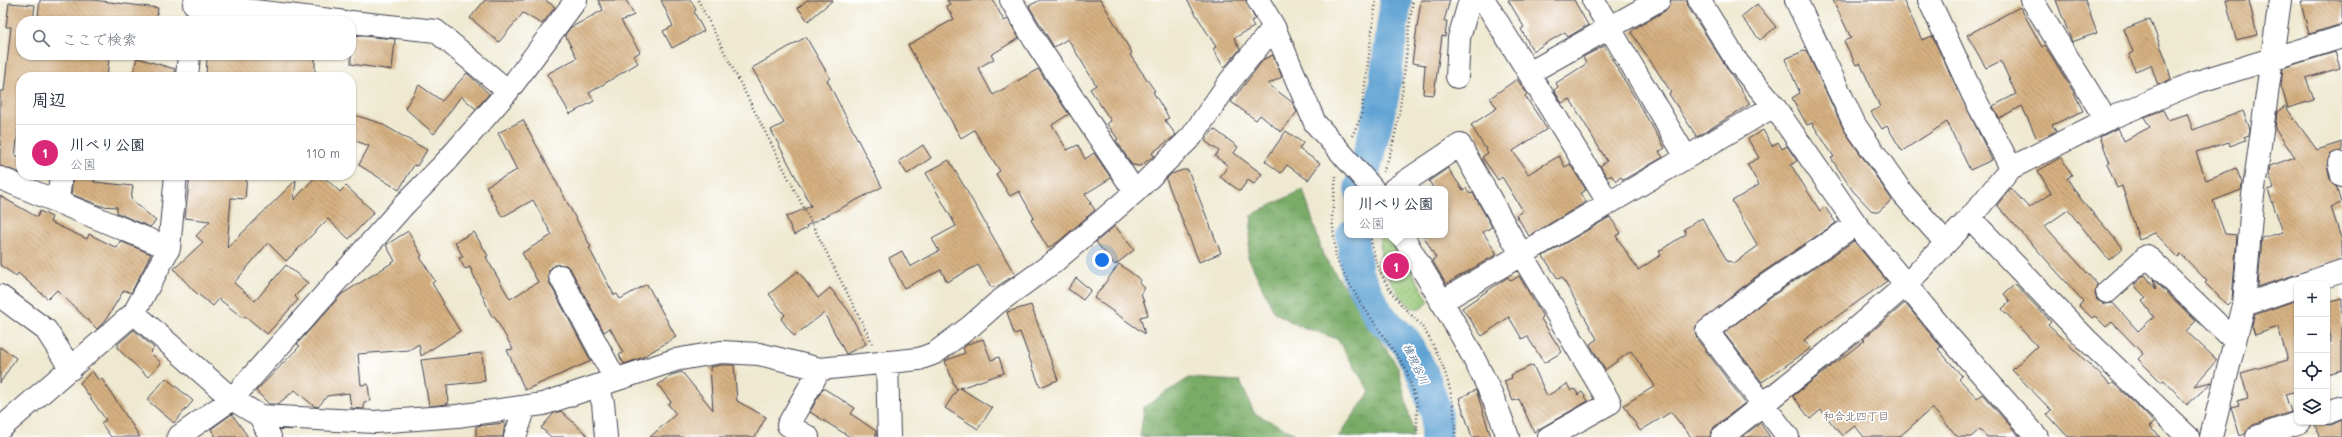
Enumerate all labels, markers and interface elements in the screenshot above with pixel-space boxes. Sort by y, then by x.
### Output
search box [16,16,356,60]
icon: search [30,27,52,49]
text: ここで検索 [62,29,137,49]
text: 周辺 [32,88,66,110]
text: 川べり公園 [70,134,145,154]
text: 1 [42,144,48,161]
text: 110 m [306,144,340,161]
text: 公園 [70,155,96,172]
popup [1344,186,1448,238]
text: 川べり公園 [1358,193,1434,213]
text: 公園 [1358,214,1385,231]
your location [1092,250,1112,270]
pin: 1 [1383,251,1409,281]
map controls [2294,281,2330,425]
button: + [2294,281,2330,317]
button: − [2294,317,2330,353]
water label: 権現谷川 [1400,341,1433,387]
button: locate [2294,353,2330,389]
button: layers [2294,389,2330,425]
district label: 和合北四丁目 [1823,408,1889,423]

